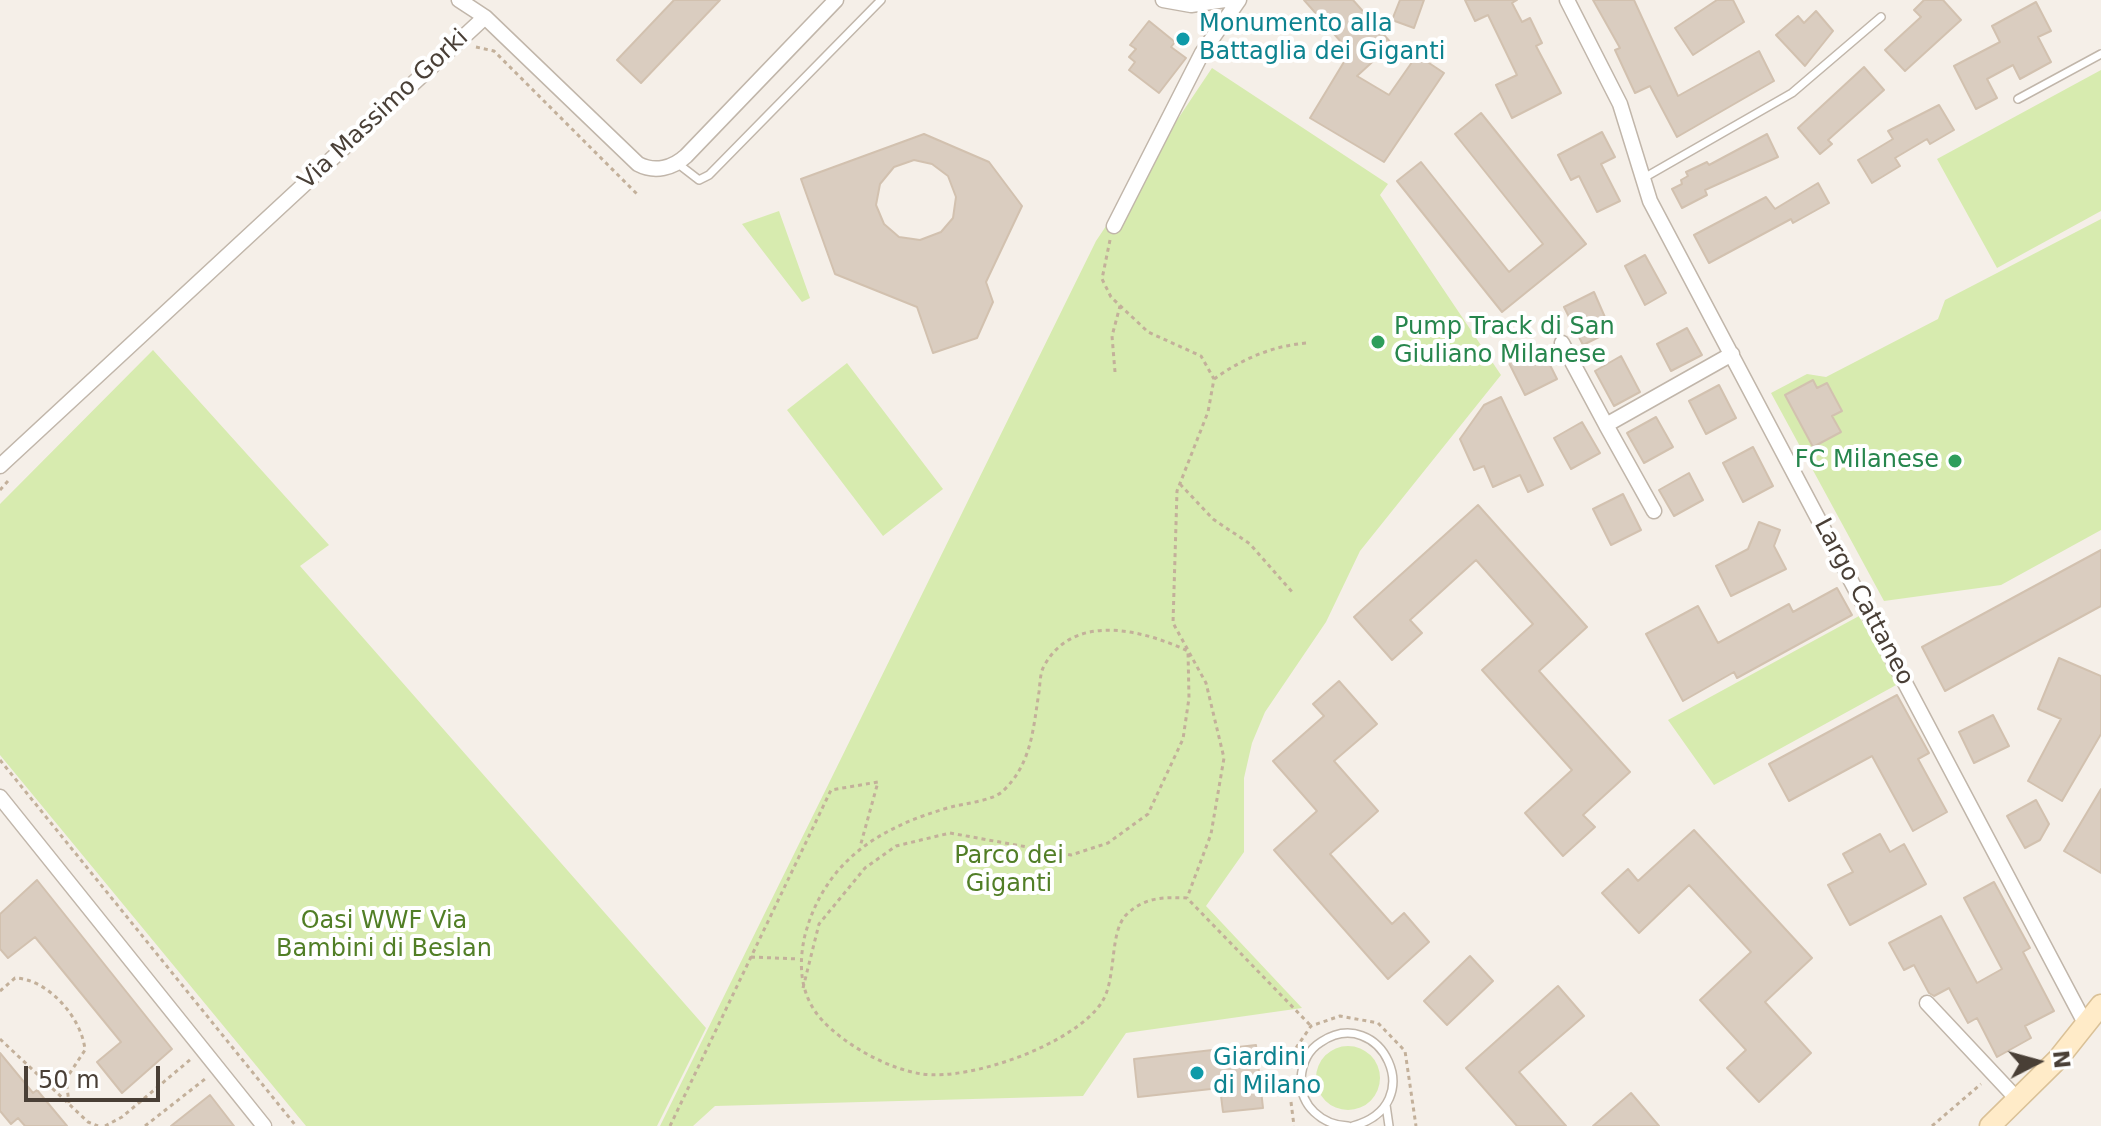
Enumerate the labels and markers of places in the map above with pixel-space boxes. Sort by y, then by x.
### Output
place label: Monumento alla Battaglia dei Giganti [1199,11,1445,67]
marker: Monumento alla Battaglia dei Giganti [1174,30,1192,48]
place label: Pump Track di San Giuliano Milanese [1394,314,1615,370]
marker: Pump Track di San Giuliano Milanese [1369,333,1387,351]
place label: FC Milanese [1795,447,1939,475]
marker: FC Milanese [1946,452,1964,470]
place label: Giardini di Milano [1213,1045,1321,1101]
marker: Giardini di Milano [1188,1064,1206,1082]

